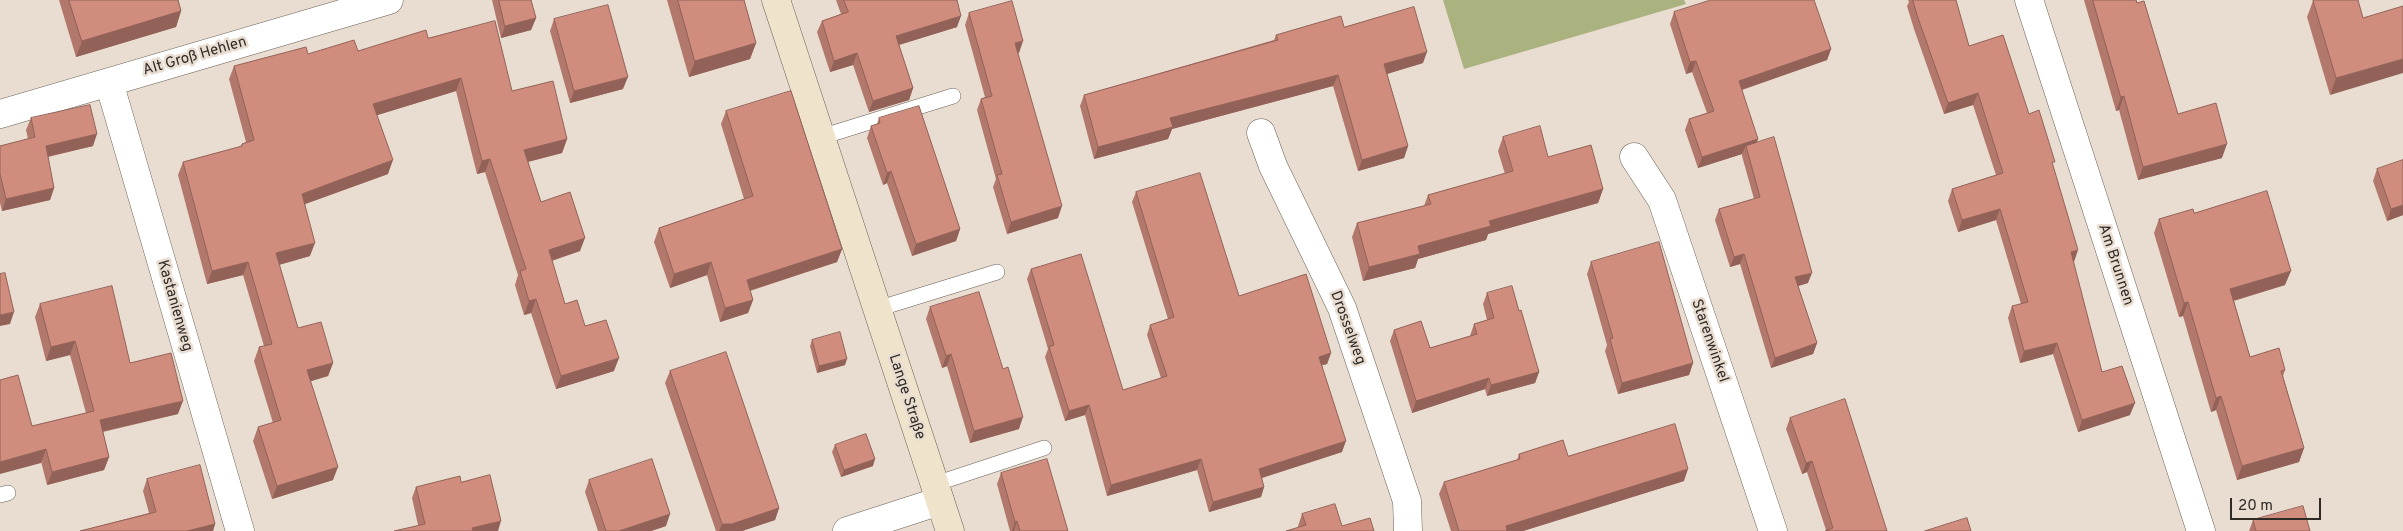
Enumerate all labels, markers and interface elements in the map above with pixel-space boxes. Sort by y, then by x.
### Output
street label: Alt Groß Hehlen [141,34,249,80]
street label: Am Brunnen [2093,222,2137,308]
street label: Kastanienweg [152,258,196,354]
street label: Drosselweg [1325,289,1369,367]
street label: Starenwinkel [1686,297,1732,385]
street label: Lange Straße [884,352,928,442]
scale bar [2233,488,2324,520]
text: 20 m [2238,497,2273,516]

